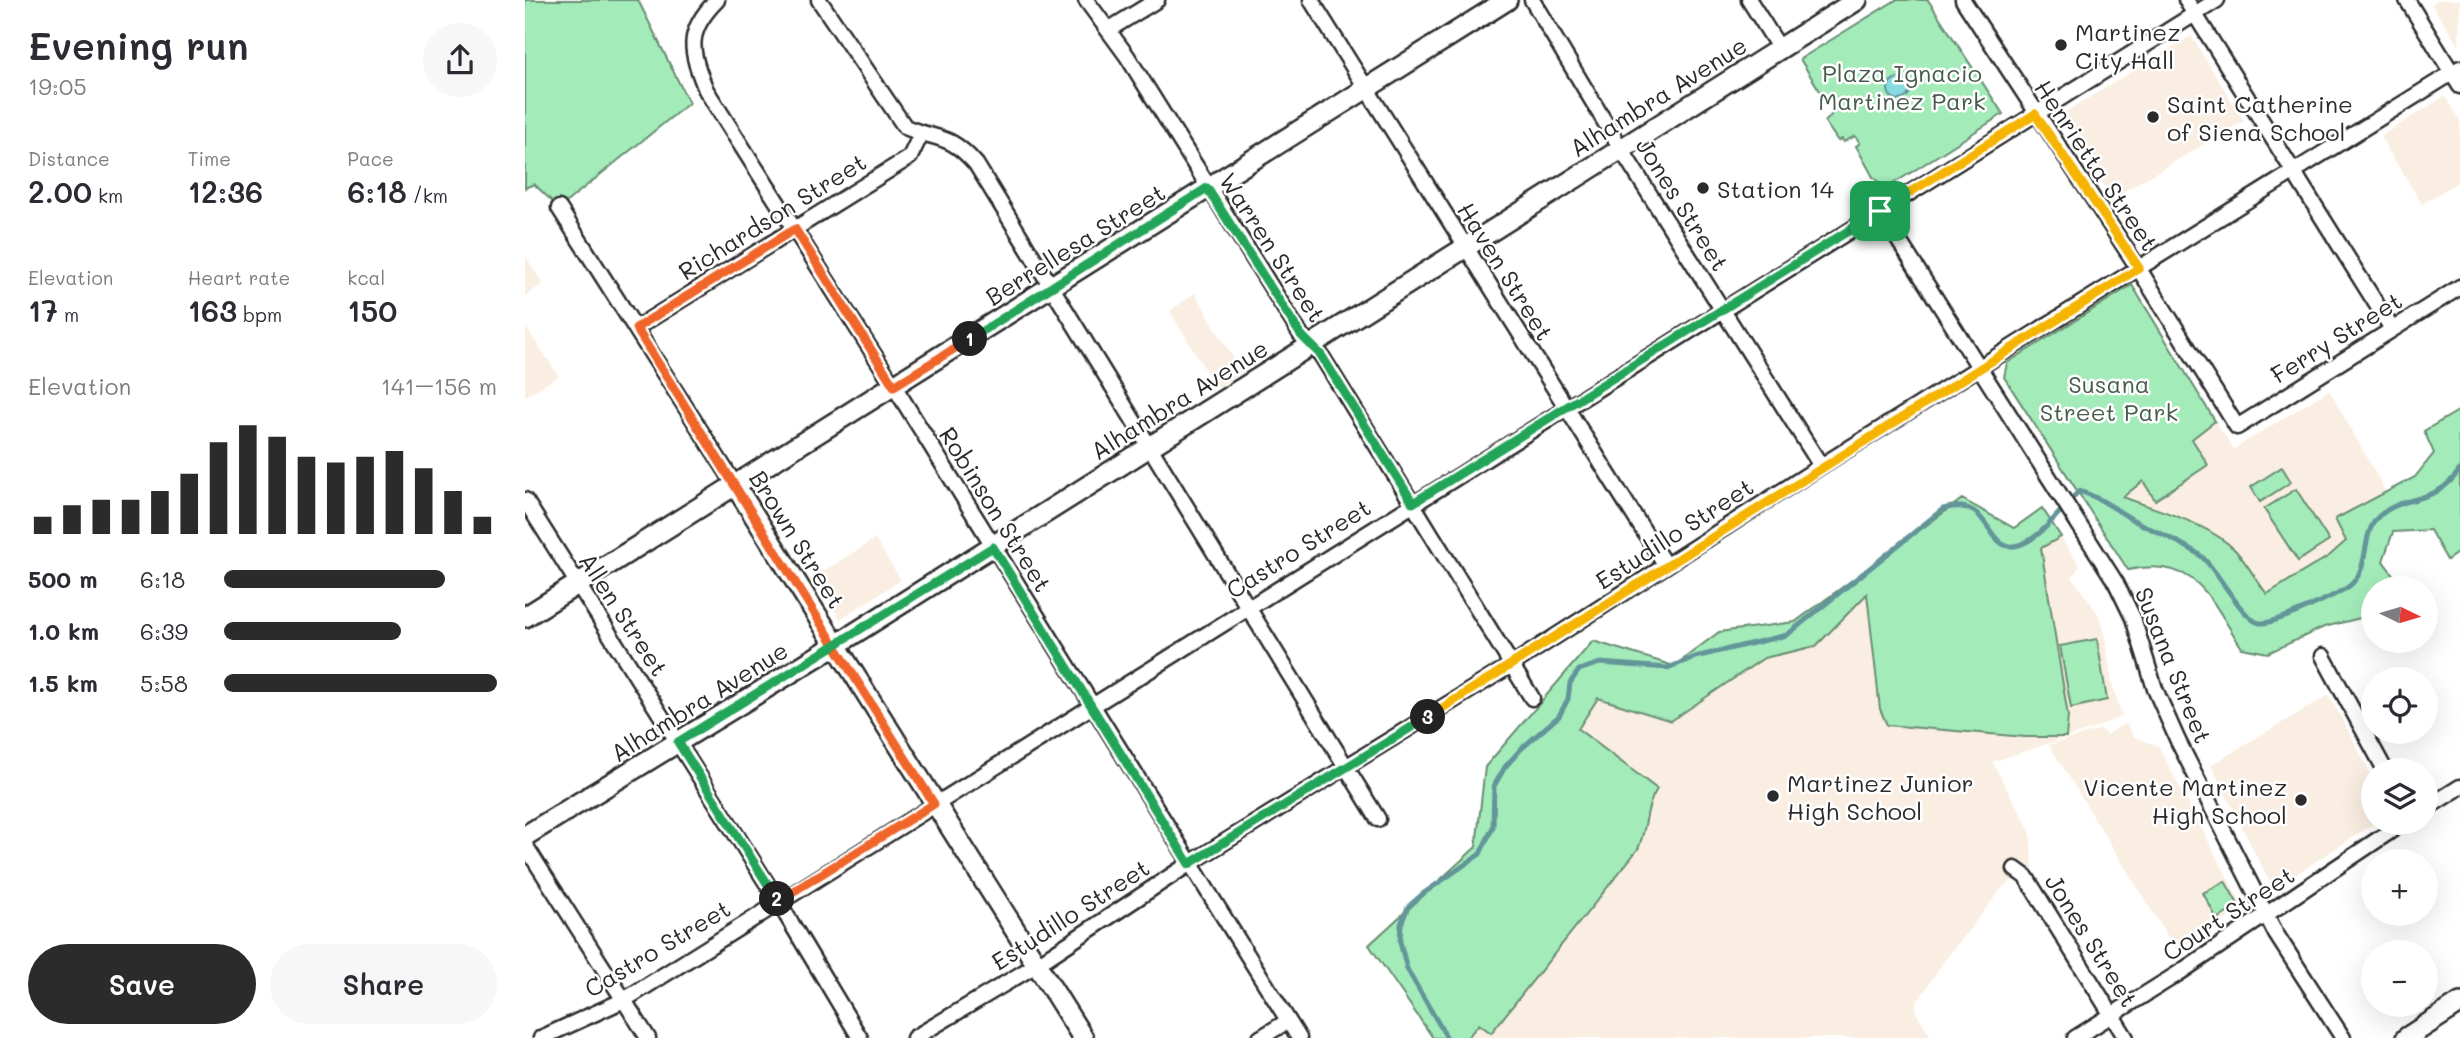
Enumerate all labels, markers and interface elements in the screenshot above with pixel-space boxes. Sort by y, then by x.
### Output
place label: Martinez City Hall [2075,16,2181,75]
text: Evening run [28,20,249,70]
button: share [423,23,497,97]
street label: Alhambra Avenue [1564,29,1752,163]
marker: Martinez City Hall [2053,37,2069,53]
park label: Plaza Ignacio Martinez Park [1818,57,1986,116]
text: 19:05 [28,71,87,101]
street label: Henrietta Street [2028,74,2166,256]
place label: Saint Catherine of Siena School [2167,88,2353,147]
marker: Saint Catherine of Siena School [2145,109,2161,125]
street label: Jones Street [1630,132,1736,276]
text: Distance [28,146,110,171]
text: Time [188,146,231,171]
text: Pace [347,146,394,171]
street label: Richardson Street [672,146,872,286]
street label: Warren Street [1213,166,1333,328]
text: 2.00 [28,171,92,211]
text: 12:36 [188,171,263,211]
text: 6:18 [347,171,407,211]
place label: Station 14 [1717,173,1834,204]
street label: Berrellesa Street [979,176,1171,312]
marker: Station 14 [1695,180,1711,196]
pin [1850,181,1910,241]
text: km [92,183,123,208]
text: /km [407,183,448,208]
icon: arrive [1861,192,1899,230]
street label: Haven Street [1451,196,1561,346]
text: Elevation [28,265,113,290]
text: Heart rate [188,265,290,290]
text: kcal [347,265,385,290]
street label: Ferry Street [2265,284,2407,390]
text: 17 [28,290,58,330]
text: 163 [188,290,237,330]
text: 150 [347,290,397,330]
text: m [58,302,79,327]
text: bpm [237,302,282,327]
pin: 1 [953,322,987,356]
text: 1 [965,326,974,351]
street label: Alhambra Avenue [1085,332,1273,466]
park label: Susana Street Park [2040,368,2178,427]
text: Elevation [28,371,131,401]
text: 141–156 m [381,371,497,401]
street label: Robinson Street [933,421,1059,597]
street label: Brown Street [743,464,853,614]
street label: Estudillo Street [1589,470,1759,596]
street label: Castro Street [1220,491,1376,605]
street label: Allen Street [573,546,675,682]
text: 500 m [28,564,98,594]
text: 6:18 [140,564,185,594]
north arrow [2361,576,2438,653]
map controls [2361,576,2438,1017]
street label: Susana Street [2129,582,2219,748]
text: 1.0 km [28,616,99,646]
text: 6:39 [140,616,188,646]
street label: Alhambra Avenue [605,634,793,768]
button: locate [2361,667,2438,744]
text: 1.5 km [28,668,98,698]
text: 5:58 [140,668,188,698]
pin: 3 [1411,700,1445,734]
text: 3 [1422,704,1433,729]
button: layers [2361,758,2438,835]
place label: Martinez Junior High School [1787,767,1973,826]
place label: Vicente Martinez High School [2083,771,2287,830]
marker: Martinez Junior High School [1765,788,1781,804]
marker: Vicente Martinez High School [2293,792,2309,808]
button: + [2361,849,2438,926]
street label: Estudillo Street [985,851,1155,977]
street label: Court Street [2156,859,2300,967]
street label: Jones Street [2039,868,2145,1012]
pin: 2 [759,881,795,916]
text: 2 [771,886,782,911]
street label: Castro Street [578,892,736,1004]
button: − [2361,940,2438,1017]
button: Save [28,944,256,1024]
button: Share [270,944,497,1024]

